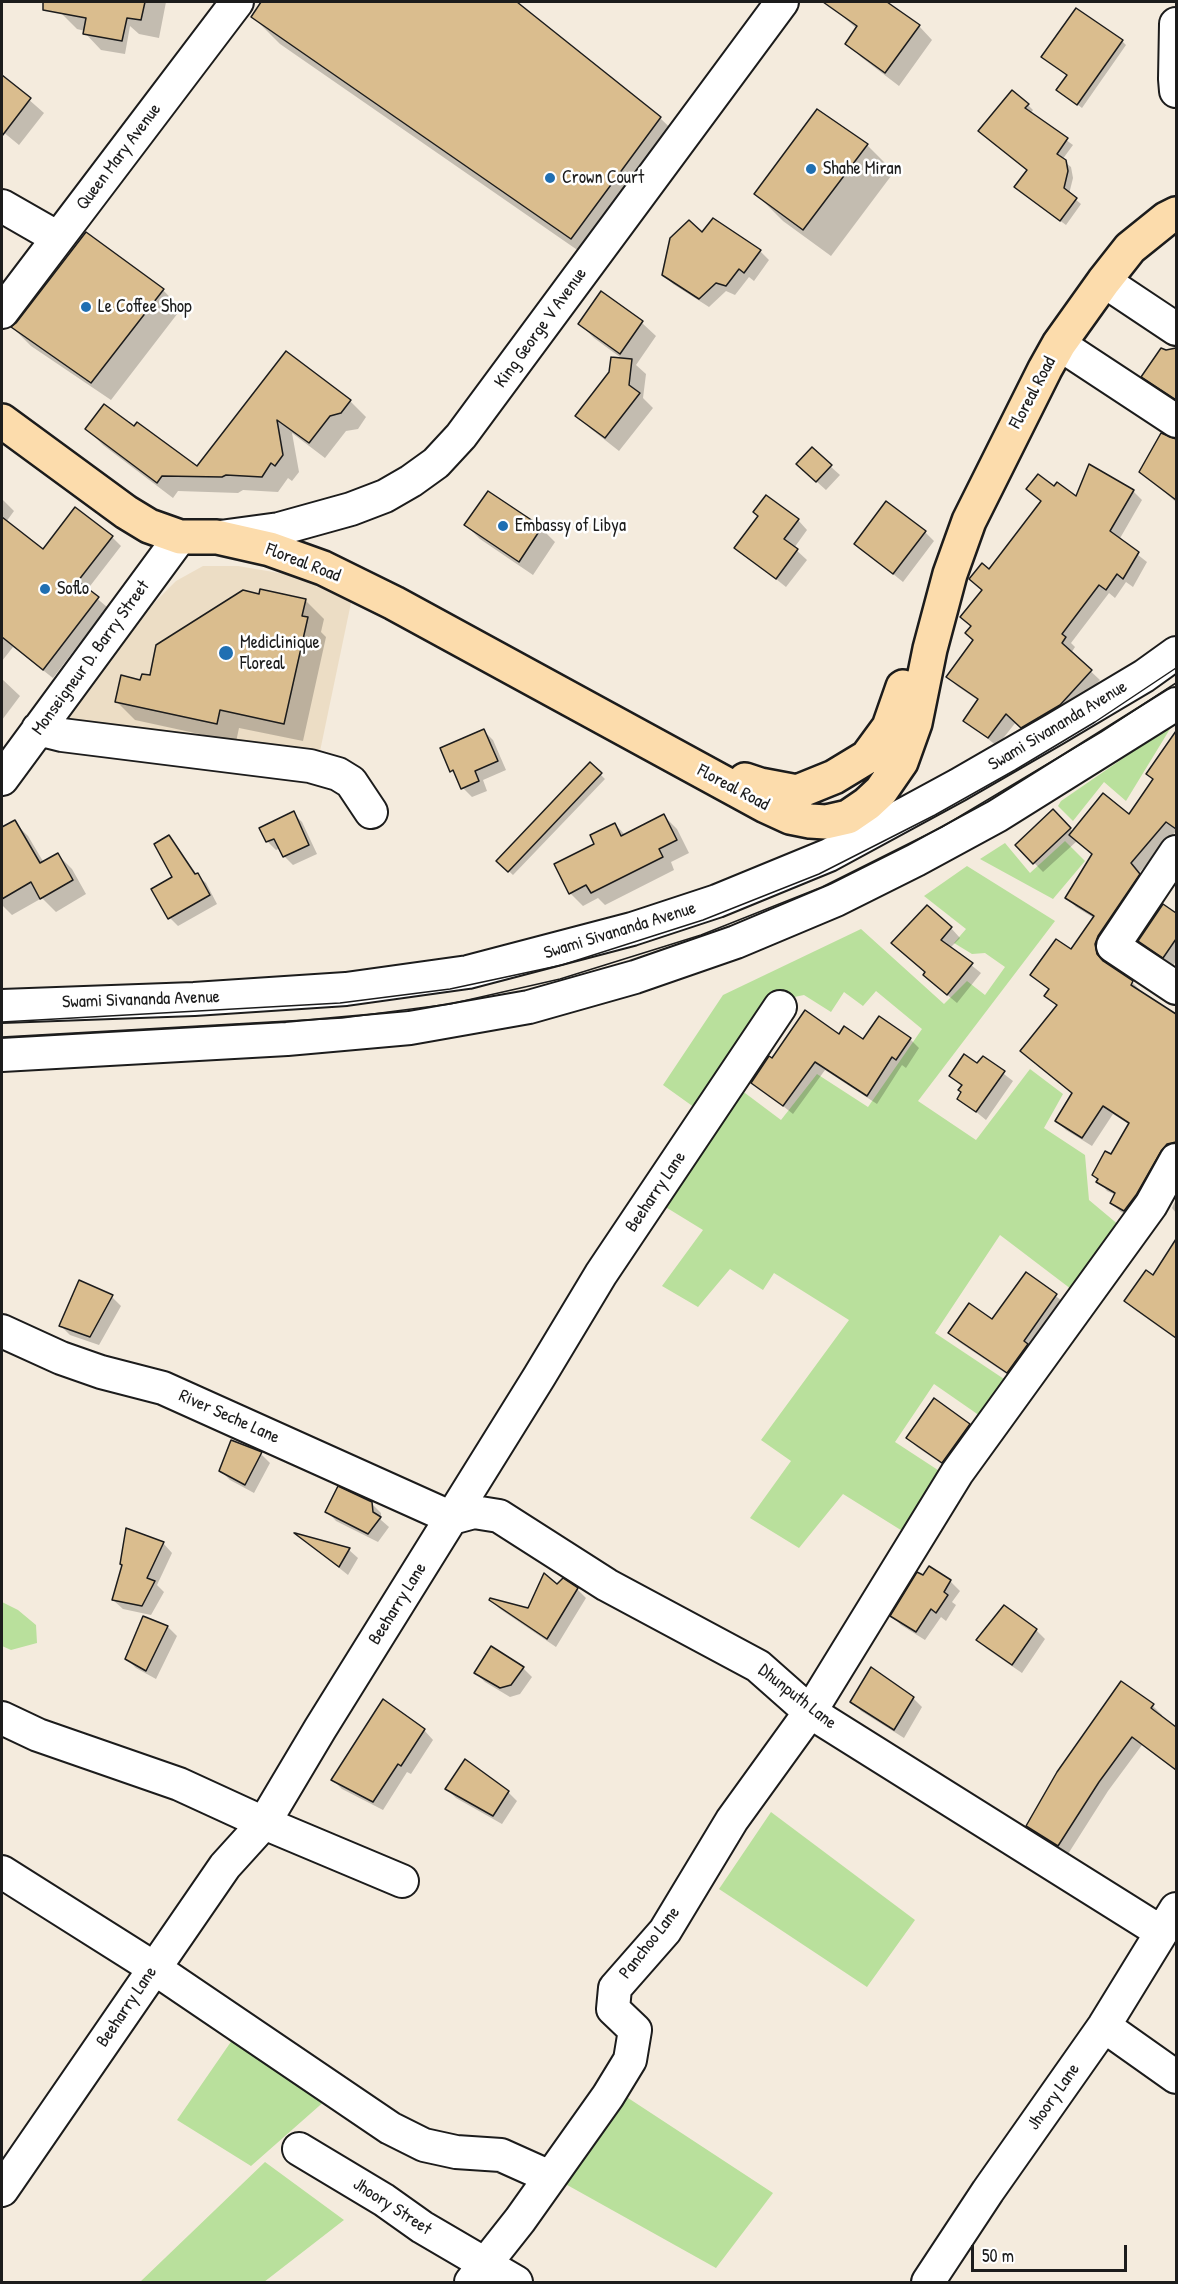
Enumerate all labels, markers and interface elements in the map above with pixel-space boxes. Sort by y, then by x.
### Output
street label: Queen Mary Avenue [72,100,166,214]
place label: Shahe Miran [823,158,902,180]
marker: Shahe Miran [804,162,818,176]
place label: Crown Court [562,167,644,189]
marker: Crown Court [543,171,557,185]
street label: King George V Avenue [490,264,592,392]
place label: Le Coffee Shop [98,296,192,318]
marker: Le Coffee Shop [79,300,93,314]
street label: Floreal Road [1005,353,1061,433]
place label: Embassy of Libya [515,515,626,537]
marker: Embassy of Libya [496,519,510,533]
street label: Floreal Road [263,539,343,587]
street label: Monseigneur D. Barry Street [28,576,154,740]
place label: Soflo [57,578,89,600]
marker: Soflo [38,582,52,596]
place label: Mediclinique Floreal [240,632,320,674]
marker: Mediclinique Floreal [217,644,235,662]
street label: Swami Sivananda Avenue [985,676,1131,776]
street label: Floreal Road [693,760,773,816]
street label: Swami Sivananda Avenue [541,898,699,964]
street label: Swami Sivananda Avenue [62,986,220,1014]
street label: Beeharry Lane [621,1148,691,1236]
street label: River Seche Lane [175,1385,283,1449]
street label: Beeharry Lane [364,1559,432,1649]
street label: Dhunputh Lane [754,1660,840,1734]
street label: Panchoo Lane [615,1902,685,1984]
street label: Beeharry Lane [92,1963,162,2051]
street label: Jhoory Lane [1023,2059,1085,2135]
street label: Jhoory Street [349,2174,435,2240]
scale bar [974,2233,1130,2271]
text: 50 m [982,2243,1014,2268]

